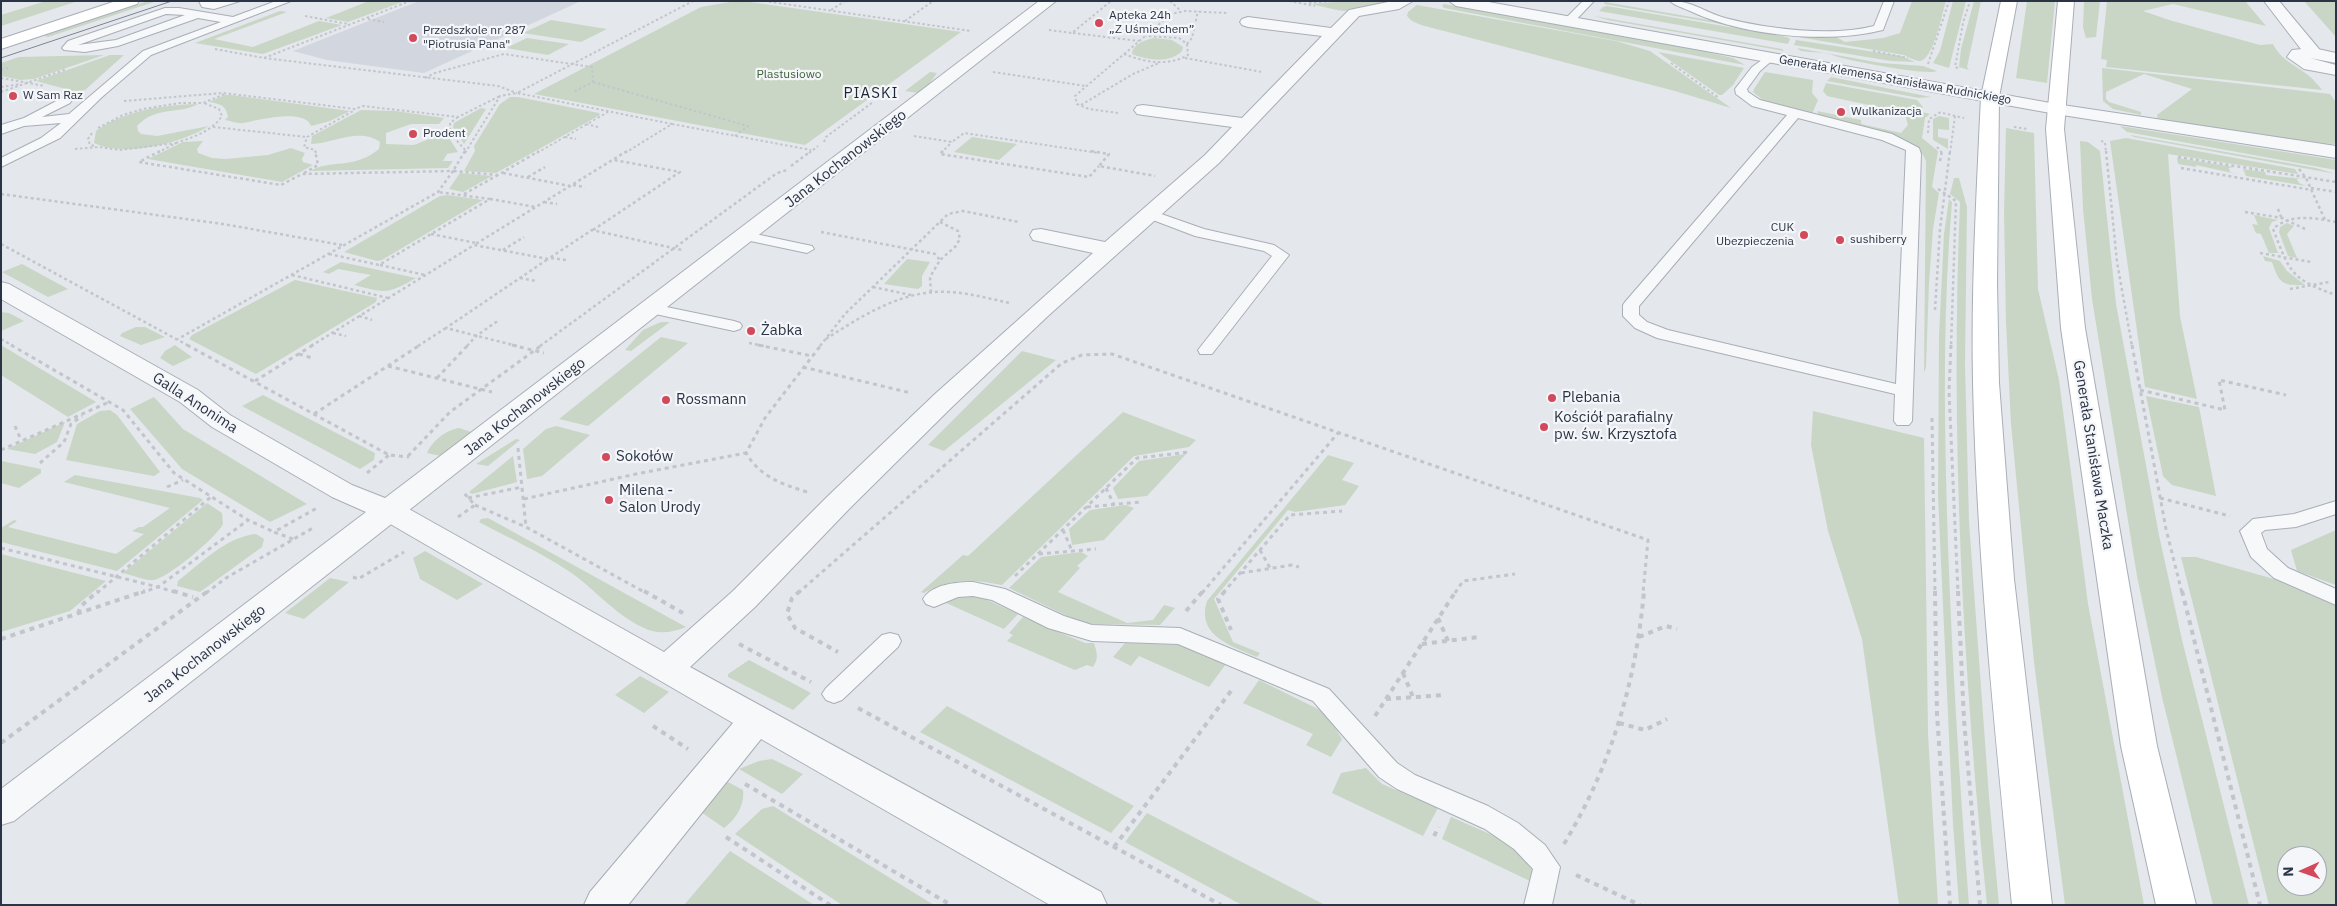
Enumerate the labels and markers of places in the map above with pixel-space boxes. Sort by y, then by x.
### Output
place label: Apteka 24h „Z Uśmiechem” [1109,9,1194,37]
marker: Apteka 24h „Z Uśmiechem” [1093,17,1105,29]
place label: Przedszkole nr 287 "Piotrusia Pana" [423,24,526,52]
marker: Przedszkole nr 287 "Piotrusia Pana" [407,32,419,44]
place label: W Sam Raz [23,89,83,103]
marker: W Sam Raz [7,90,19,102]
place label: Wulkanizacja [1851,105,1922,119]
marker: Wulkanizacja [1835,106,1847,118]
place label: Prodent [423,127,466,141]
marker: Prodent [407,128,419,140]
place label: CUK Ubezpieczenia [1716,221,1794,249]
marker: CUK Ubezpieczenia [1798,229,1810,241]
place label: sushiberry [1850,233,1907,247]
marker: sushiberry [1834,234,1846,246]
place label: Żabka [761,322,802,340]
marker: Żabka [745,325,757,337]
place label: Plebania [1562,389,1620,407]
place label: Rossmann [676,391,746,409]
marker: Plebania [1546,392,1558,404]
marker: Rossmann [660,394,672,406]
place label: Kościół parafialny pw. św. Krzysztofa [1554,409,1677,444]
marker: Kościół parafialny pw. św. Krzysztofa [1538,421,1550,433]
place label: Sokołów [616,448,673,466]
marker: Sokołów [600,451,612,463]
place label: Milena - Salon Urody [619,482,700,517]
marker: Milena - Salon Urody [603,494,615,506]

